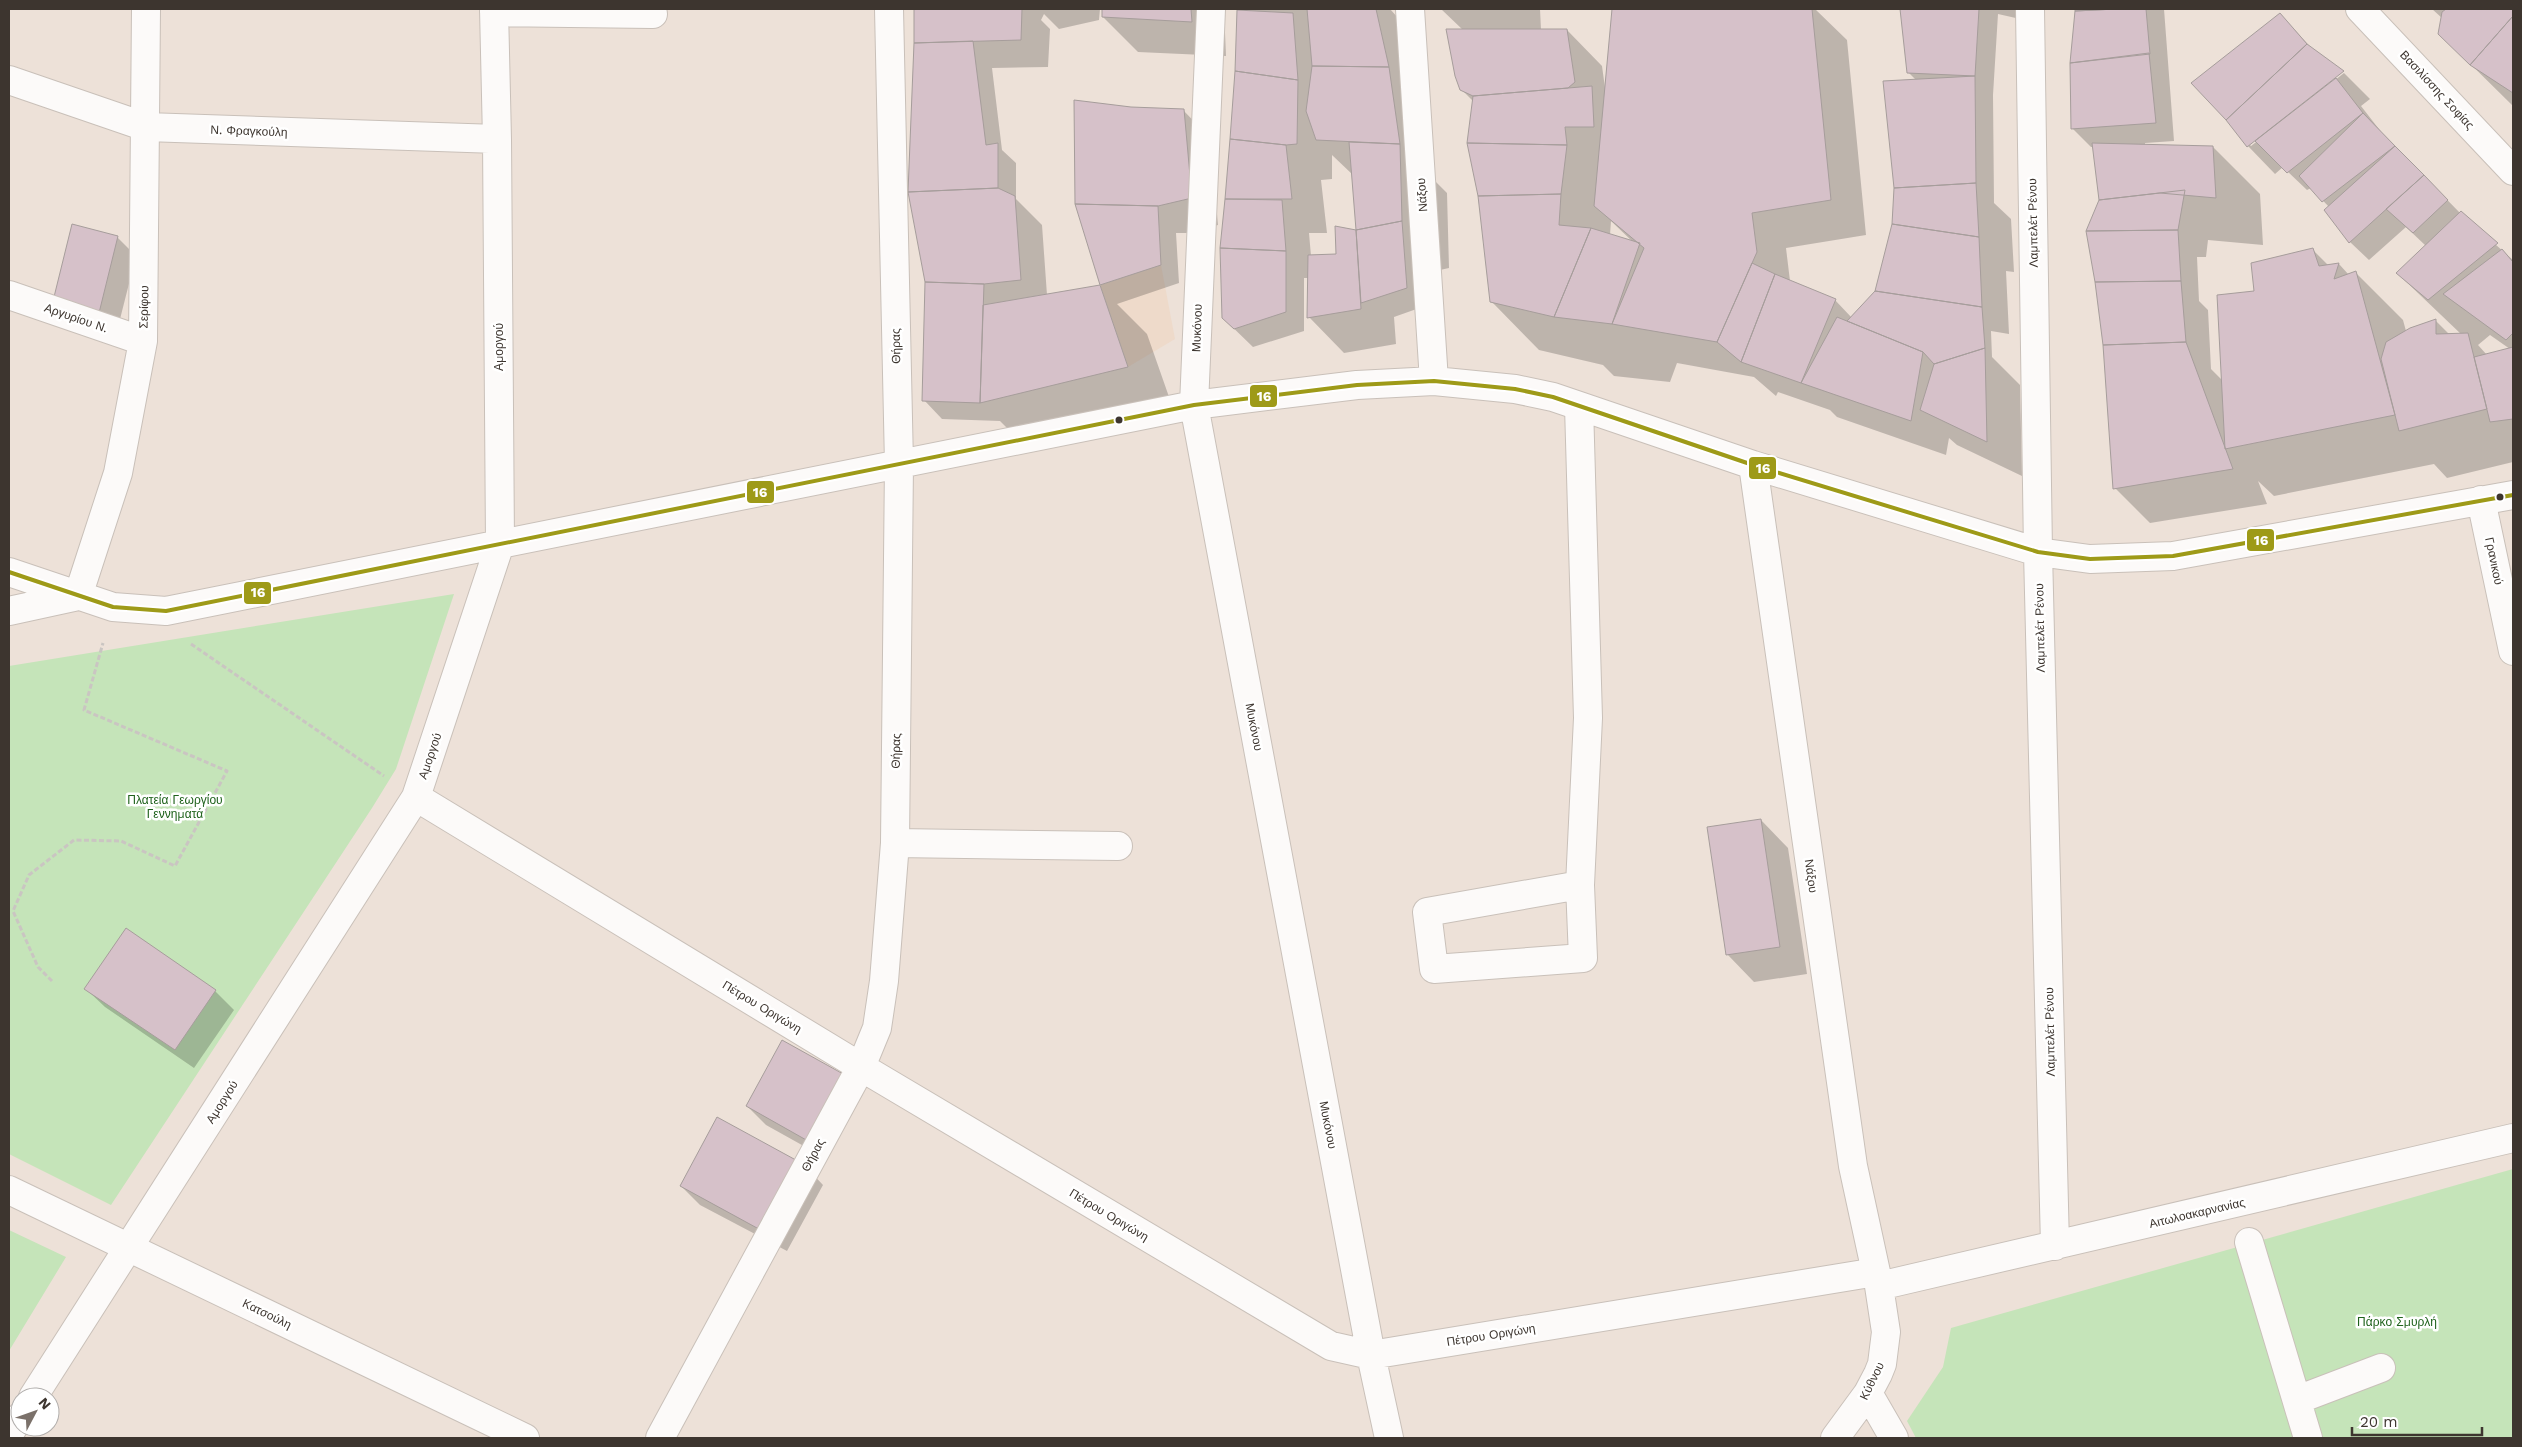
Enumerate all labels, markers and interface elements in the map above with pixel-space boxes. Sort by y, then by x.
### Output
street label: Βασιλίσσης Σοφίας [2397,48,2477,132]
street label: Ν. Φραγκούλη [210,123,288,139]
street label: Νάξου [1414,178,1430,212]
street label: Λαμπελέτ Ρένου [2025,178,2041,268]
street label: Σερίφου [137,285,151,329]
street label: Αργυρίου Ν. [42,301,110,335]
street label: Μυκόνου [1189,304,1205,352]
street label: Αμοργού [492,323,506,371]
street label: Θήρας [889,328,903,364]
line badge: 16 [1249,384,1278,408]
text: 16 [1257,388,1272,404]
unlabelled marker [1114,415,1124,425]
line badge: 16 [1748,456,1777,480]
text: 16 [1756,460,1771,476]
line badge: 16 [746,480,775,504]
text: 16 [753,484,768,500]
unlabelled marker [2495,492,2505,502]
line badge: 16 [2246,528,2275,552]
text: 16 [2254,532,2269,548]
street label: Γρανικού [2482,536,2506,586]
line badge: 16 [243,581,272,605]
street label: Λαμπελέτ Ρένου [2032,583,2048,673]
text: 16 [251,584,266,600]
street label: Μυκόνου [1243,702,1265,752]
street label: Αμοργού [416,731,444,781]
street label: Θήρας [889,733,903,769]
park label: Πλατεία Γεωργίου Γεννηματά [127,793,223,821]
street label: Νάξου [1802,858,1820,894]
street label: Πέτρου Οριγώνη [720,978,804,1036]
street label: Λαμπελέτ Ρένου [2042,987,2058,1077]
street label: Αμοργού [203,1078,241,1126]
street label: Μυκόνου [1317,1100,1339,1150]
street label: Θήρας [798,1136,828,1174]
street label: Πέτρου Οριγώνη [1067,1186,1151,1244]
street label: Αιτωλοακαρνανίας [2148,1195,2246,1231]
street label: Κατσούλη [240,1296,294,1332]
park label: Πάρκο Σµυρλή [2357,1315,2437,1329]
street label: Πέτρου Οριγώνη [1446,1321,1536,1349]
street label: Κύθνου [1857,1360,1887,1402]
north arrow [10,1387,60,1437]
text: N [35,1394,54,1413]
scale bar [2352,1404,2482,1436]
text: 20 m [2360,1413,2398,1431]

